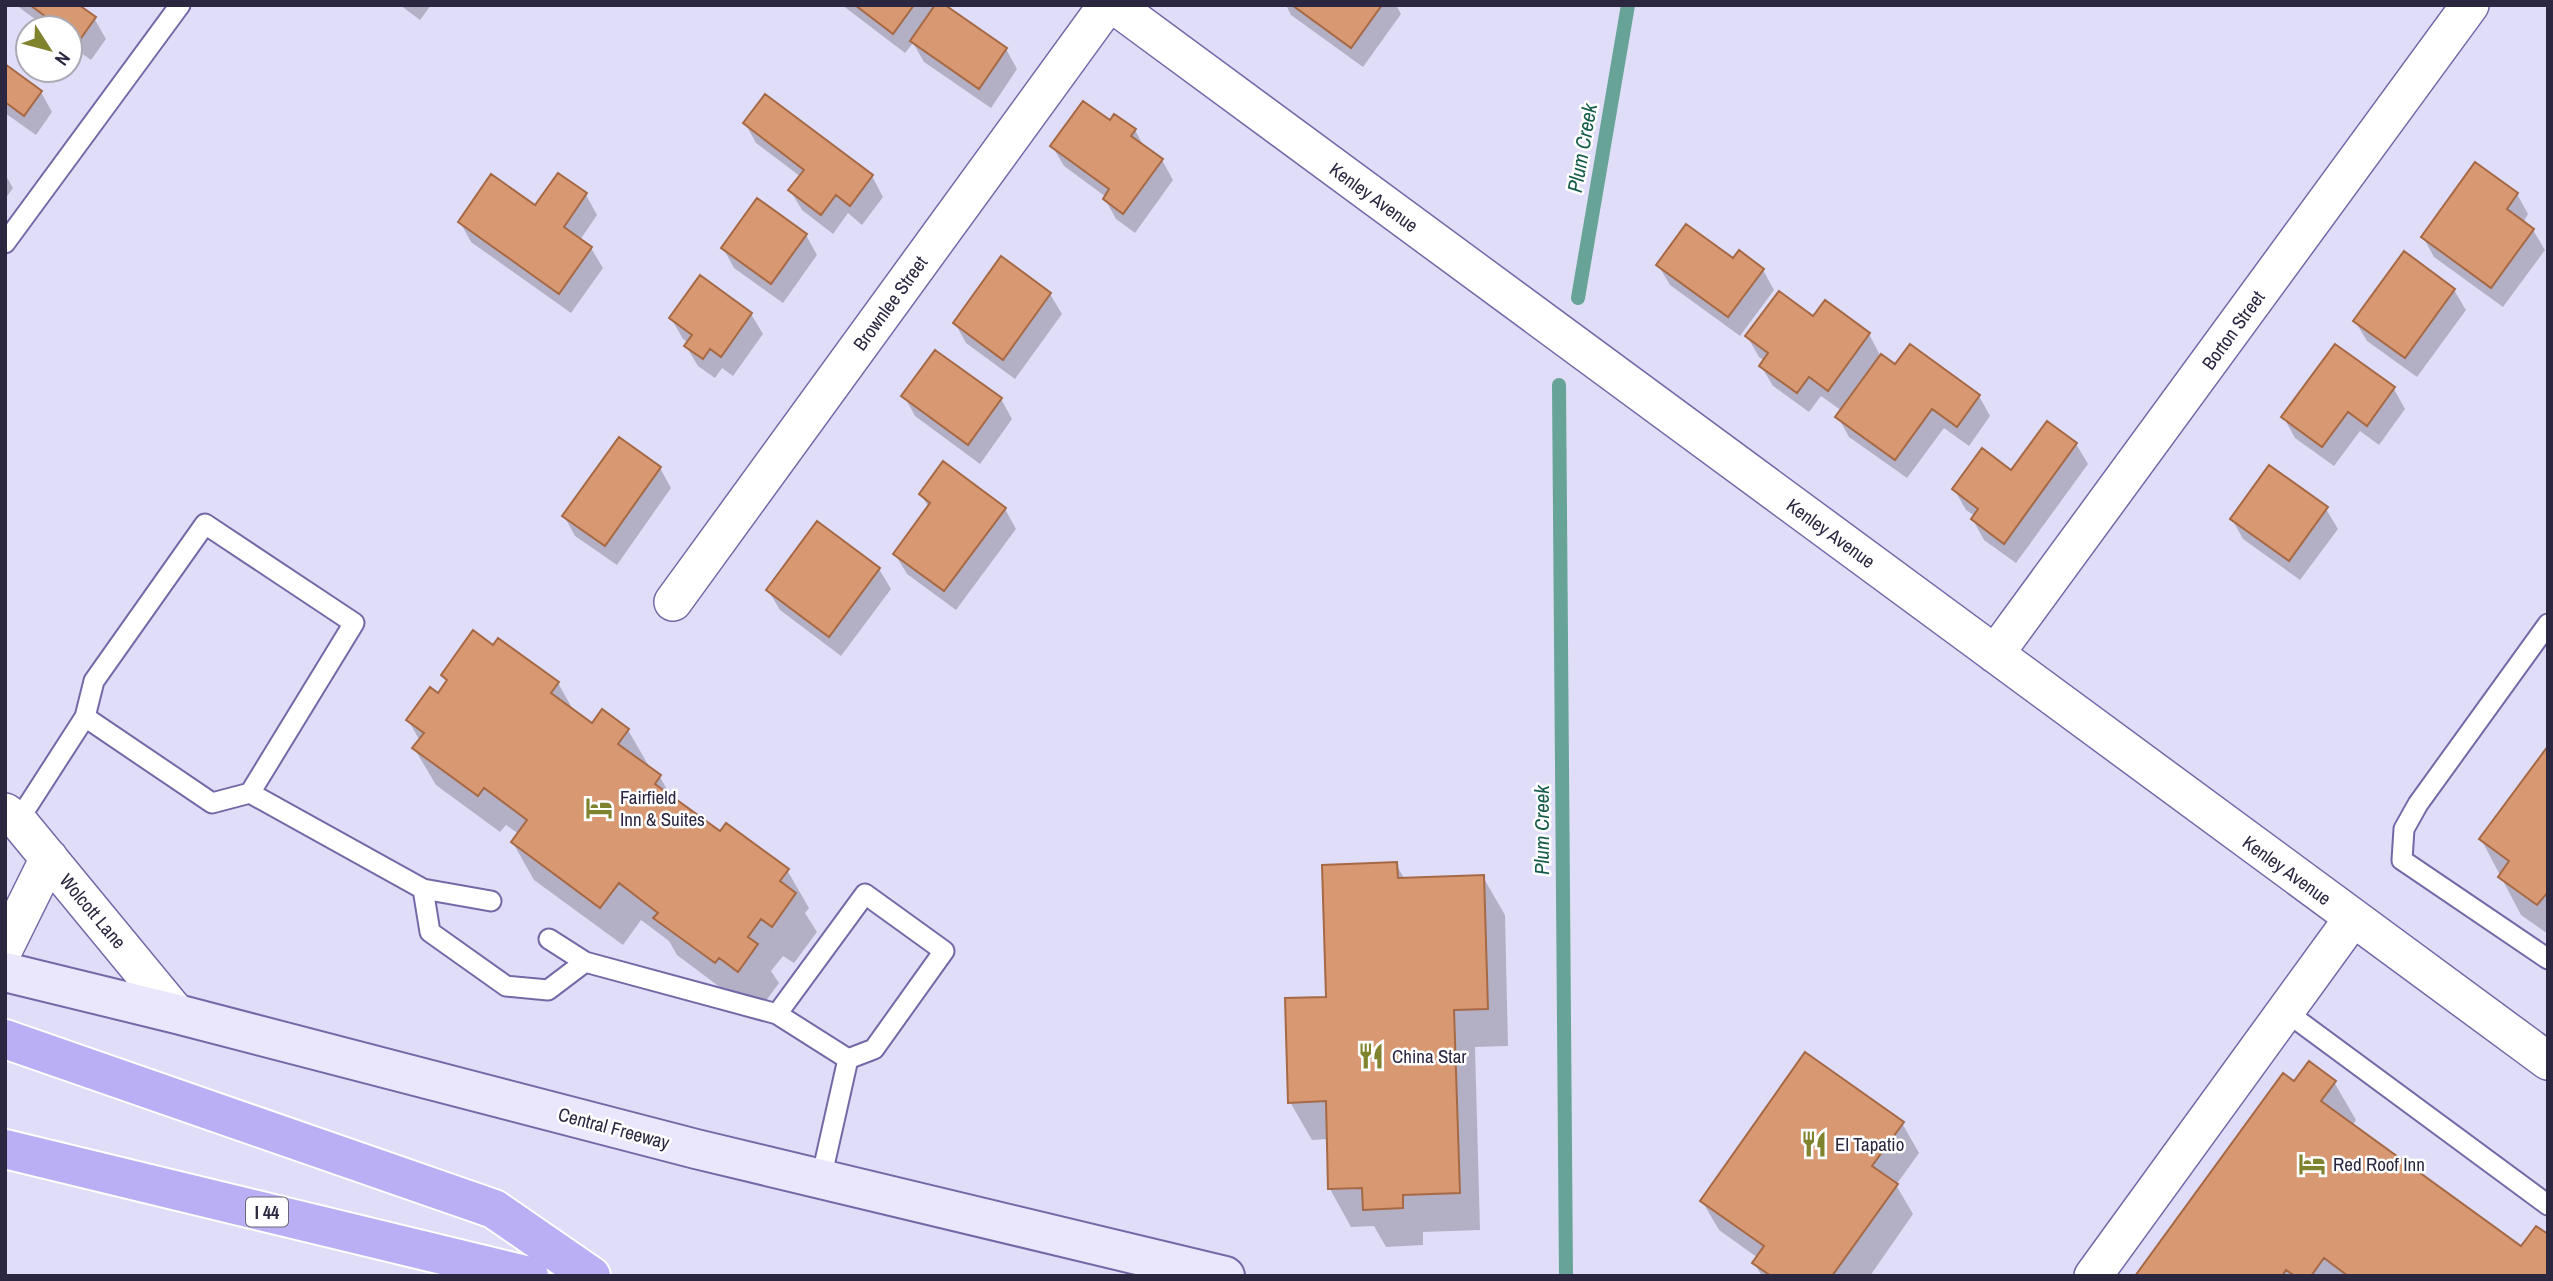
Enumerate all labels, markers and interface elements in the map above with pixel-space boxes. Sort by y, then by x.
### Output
north arrow [14,14,84,84]
text: N [49,47,77,71]
water label: Plum Creek [1560,100,1604,195]
street label: Kenley Avenue [1324,156,1424,238]
street label: Brownlee Street [847,250,933,355]
street label: Borton Street [2195,285,2271,375]
street label: Kenley Avenue [1781,492,1881,574]
place label: Fairfield Inn & Suites [620,784,705,832]
water label: Plum Creek [1527,784,1556,875]
hotel icon: Fairfield Inn & Suites [584,793,614,823]
street label: Kenley Avenue [2237,829,2337,911]
street label: Wolcott Lane [54,868,132,954]
restaurant icon: China Star [1356,1041,1386,1071]
place label: China Star [1392,1043,1467,1069]
street label: Central Freeway [555,1101,673,1155]
restaurant icon: El Tapatio [1799,1129,1829,1159]
place label: El Tapatio [1835,1131,1904,1157]
hotel icon: Red Roof Inn [2297,1149,2327,1179]
place label: Red Roof Inn [2333,1151,2425,1177]
road number: I 44 [246,1198,288,1226]

